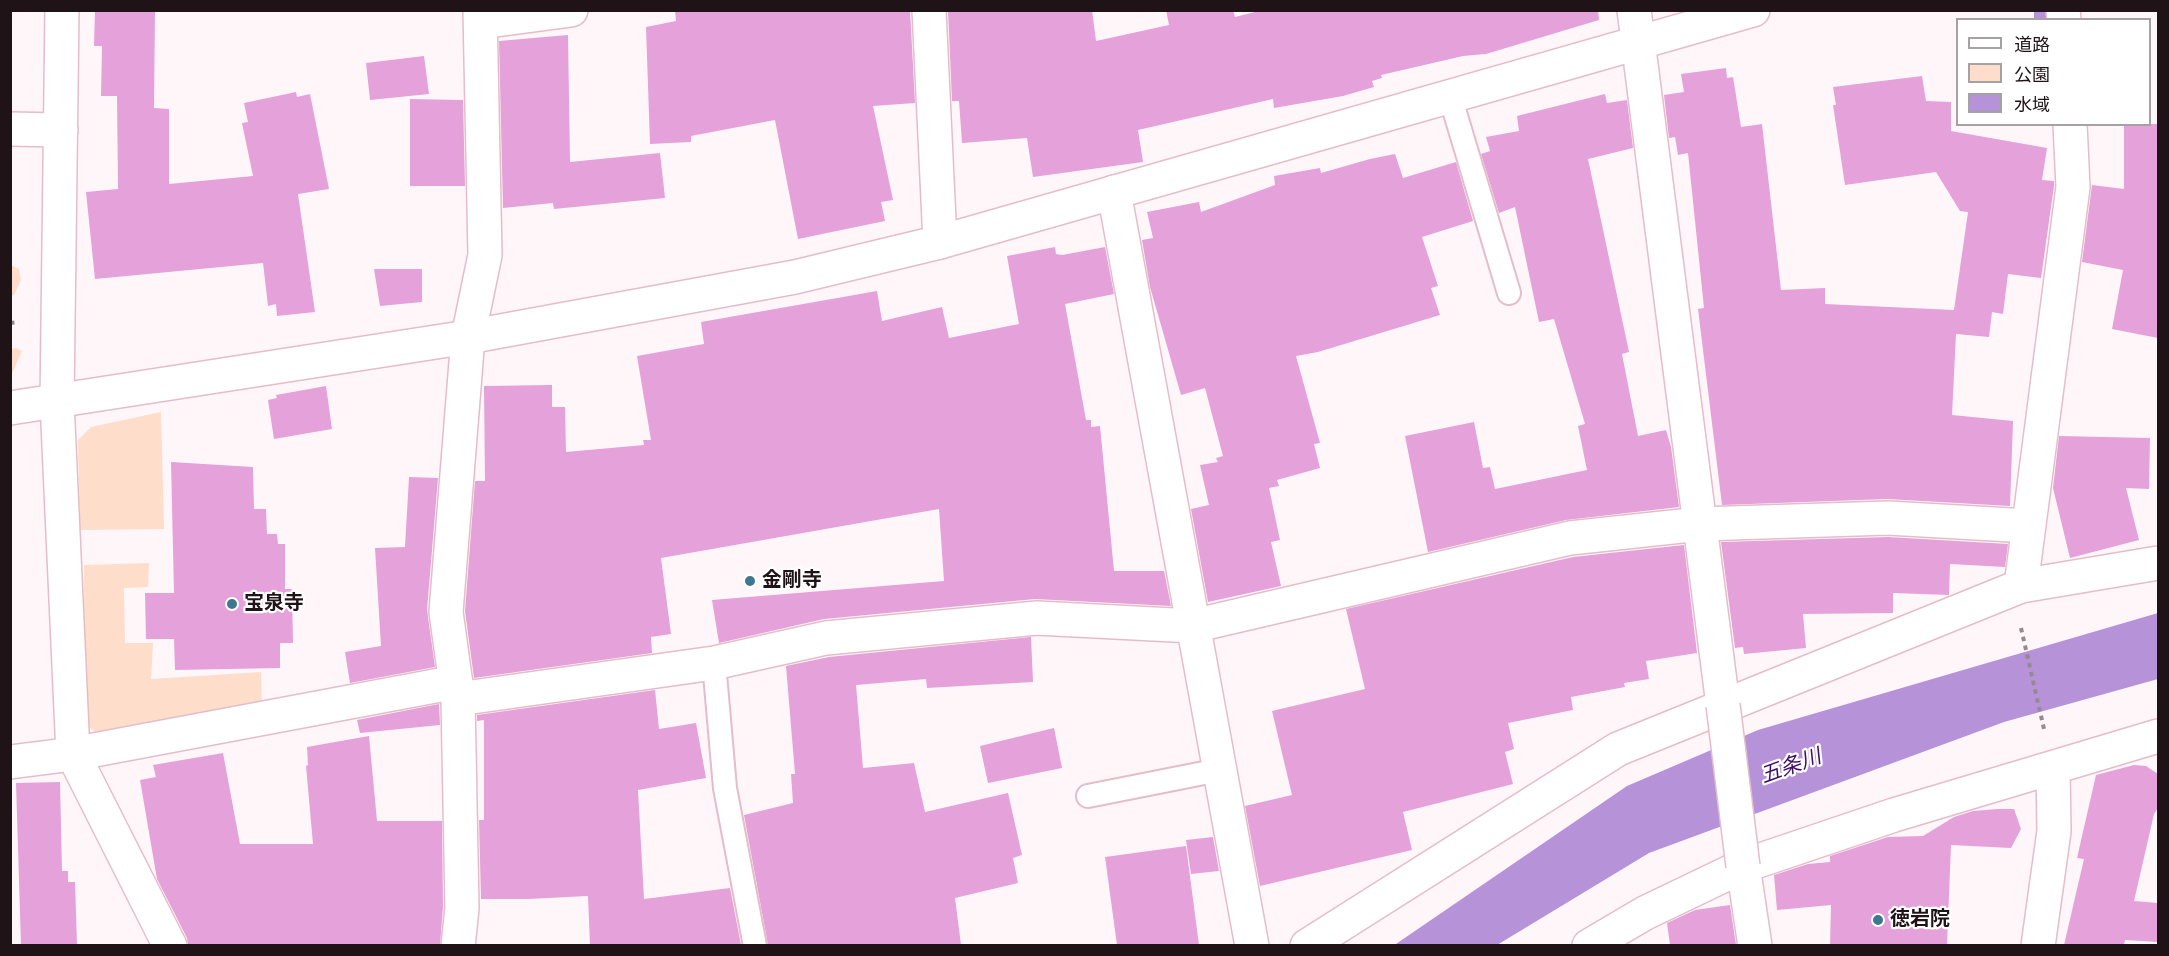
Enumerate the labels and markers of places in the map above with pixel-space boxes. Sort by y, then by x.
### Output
place label: 金剛寺 [762,569,822,593]
marker: 金剛寺 [743,574,757,588]
place label: 宝泉寺 [244,592,304,616]
marker: 宝泉寺 [225,597,239,611]
place label: 徳岩院 [1890,908,1950,932]
marker: 徳岩院 [1871,913,1885,927]

